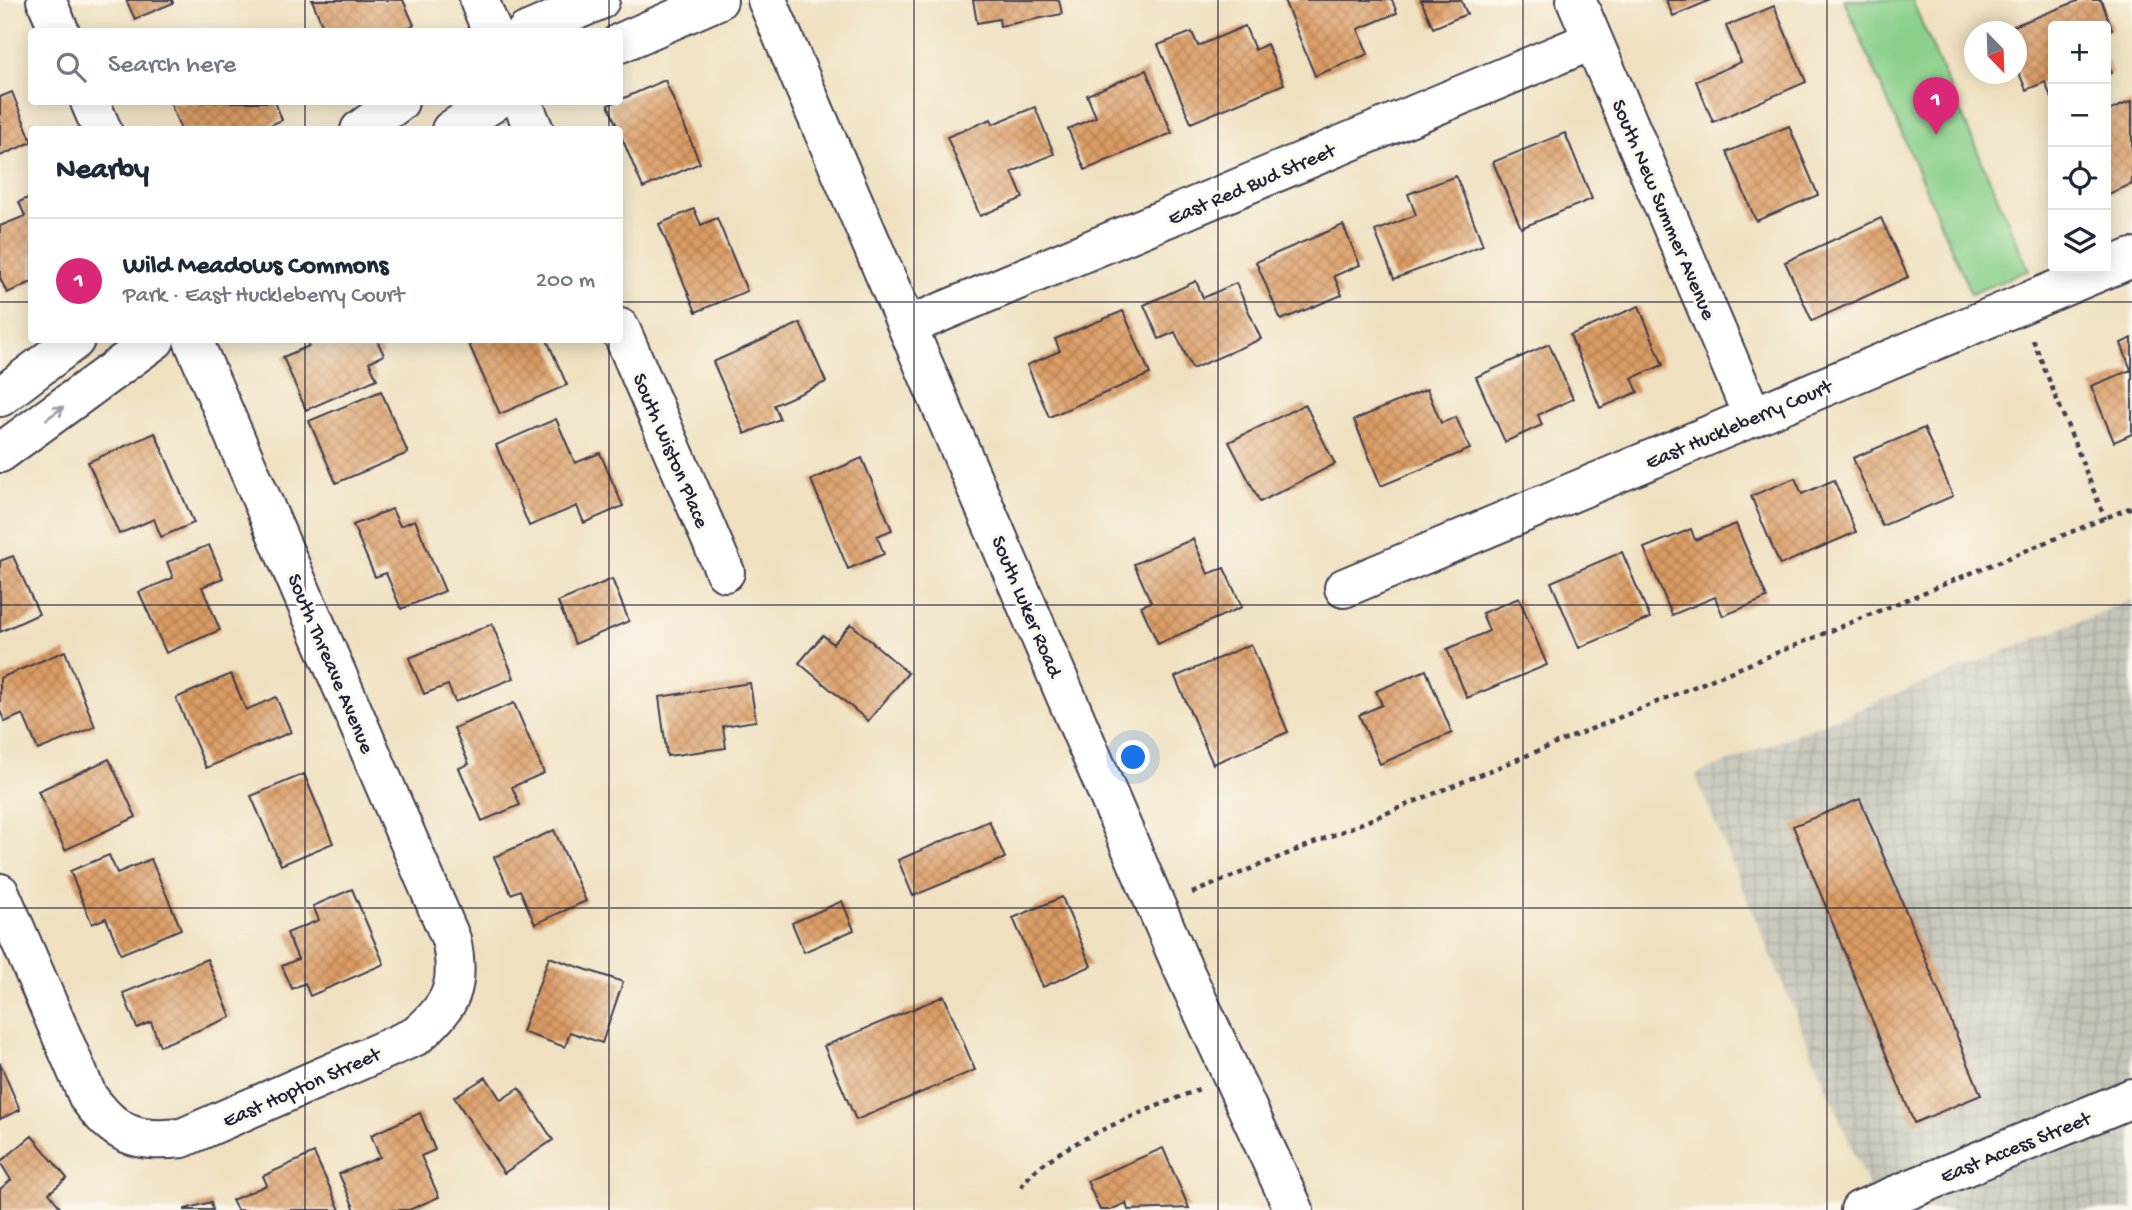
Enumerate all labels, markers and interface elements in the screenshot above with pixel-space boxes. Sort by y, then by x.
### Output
north arrow [1964,21,2027,84]
map controls [2048,21,2111,273]
button: + [2048,21,2111,84]
search box [28,28,623,105]
icon: search [52,48,90,86]
text: Search here [108,51,236,82]
pin: 1 [1913,77,1959,135]
button: − [2048,84,2111,147]
street label: South New Summer Avenue [1604,96,1720,325]
street label: East Red Bud Street [1165,139,1342,233]
button: locate [2048,147,2111,210]
text: Nearby [56,154,149,189]
button: layers [2048,210,2111,273]
text: Wild Meadows Commons [123,252,388,283]
text: 1 [74,268,84,295]
text: 200 m [536,268,595,295]
text: Park · East Huckleberry Court [123,283,404,310]
street label: South Wiston Place [625,370,713,534]
street label: East Huckleberry Court [1642,375,1839,477]
one-way arrow [45,406,64,420]
street label: South Luker Road [984,533,1067,683]
street label: South Threave Avenue [280,571,378,759]
your location [1116,740,1150,774]
street label: East Hopton Street [220,1042,387,1135]
street label: East Access Street [1937,1107,2097,1191]

